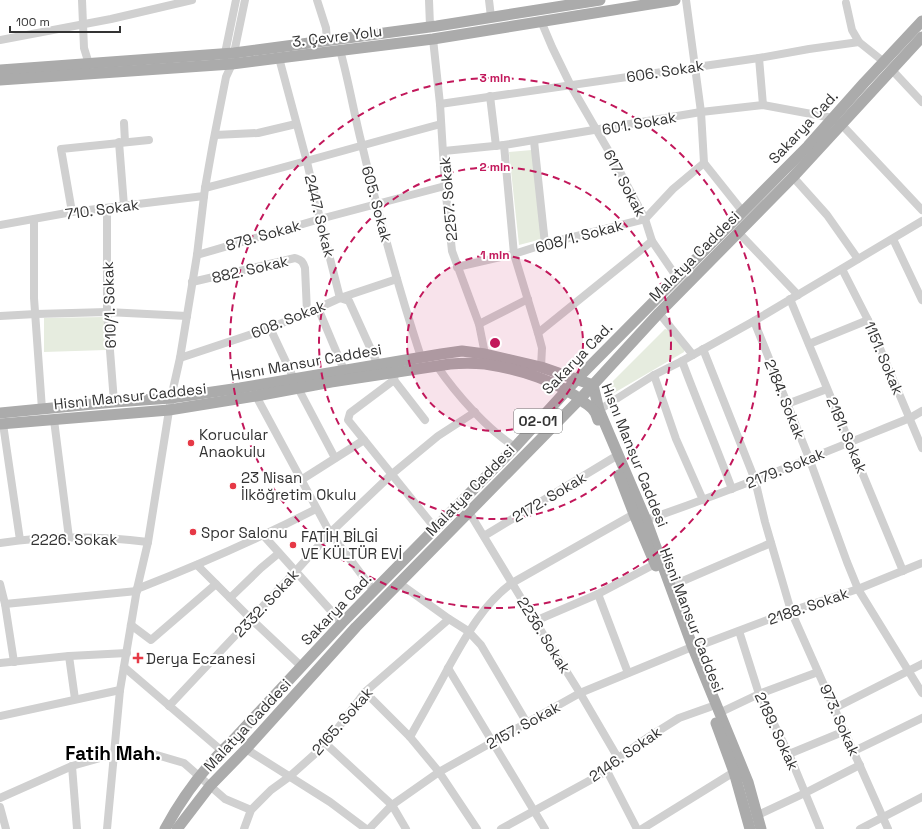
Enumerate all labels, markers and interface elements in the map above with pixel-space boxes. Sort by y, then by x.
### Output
scale bar [10,8,120,34]
text: 100 m [16,14,50,30]
street label: 3. Çevre Yolu [291,21,383,51]
street label: 606. Sokak [625,56,705,86]
text: 3 min [479,70,511,86]
street label: Sakarya Cad. [764,86,842,168]
street label: 601. Sokak [600,107,678,139]
street label: 617. Sokak [599,146,651,220]
street label: 2257. Sokak [435,156,461,242]
text: 2 min [479,159,511,175]
street label: 605. Sokak [358,164,396,244]
street label: 2447. Sokak [301,173,339,259]
street label: 710. Sokak [64,194,140,224]
street label: Malatya Caddesi [645,207,743,305]
street label: 879. Sokak [223,215,303,255]
street label: 608/1. Sokak [533,215,625,257]
text: 1 min [480,247,510,263]
street label: 882. Sokak [210,251,290,287]
street label: 610/1. Sokak [98,261,120,349]
street label: 608. Sokak [248,296,328,342]
street label: Sakarya Cad. [538,318,616,398]
street label: 1151. Sokak [860,318,908,398]
centre of rings [488,336,502,350]
street label: Hısnı Mansur Caddesi [229,339,383,385]
street label: 2184. Sokak [760,356,810,442]
street label: Hisni Mansur Caddesi [53,379,207,413]
street label: Hısnı Mansur Caddesi [597,380,673,530]
street label: 2181. Sokak [822,394,872,476]
road number: 02-01 [514,409,562,433]
place label: Korucular Anaokulu [199,425,268,461]
marker: Korucular Anaokulu [186,438,196,448]
street label: Malatya Caddesi [422,440,518,540]
street label: 2179. Sokak [743,444,827,492]
place label: 23 Nisan İlköğretim Okulu [241,468,356,504]
street label: 2172. Sokak [509,468,589,526]
marker: 23 Nisan İlköğretim Okulu [228,481,238,491]
place label: Spor Salonu [201,523,288,542]
marker: Spor Salonu [188,527,198,537]
place label: FATİH BİLGİ VE KÜLTÜR EVİ [301,527,402,563]
street label: 2226. Sokak [31,530,117,549]
marker: FATİH BİLGİ VE KÜLTÜR EVİ [288,540,298,550]
street label: Hisni Mansur Caddesi [656,545,728,695]
street label: 2332. Sokak [230,565,302,641]
street label: Sakarya Cad. [297,569,375,649]
street label: 2188. Sokak [765,583,851,629]
street label: 2236. Sokak [513,593,575,677]
place label: Derya Eczanesi [146,649,255,668]
marker: Derya Eczanesi [133,653,143,663]
street label: Malatya Caddesi [199,675,295,775]
street label: 973. Sokak [816,681,864,759]
street label: 2165. Sokak [307,683,377,759]
street label: 2189. Sokak [751,689,803,773]
street label: 2157. Sokak [483,697,563,753]
street label: 2146. Sokak [585,722,665,786]
district label: Fatih Mah. [65,741,161,766]

